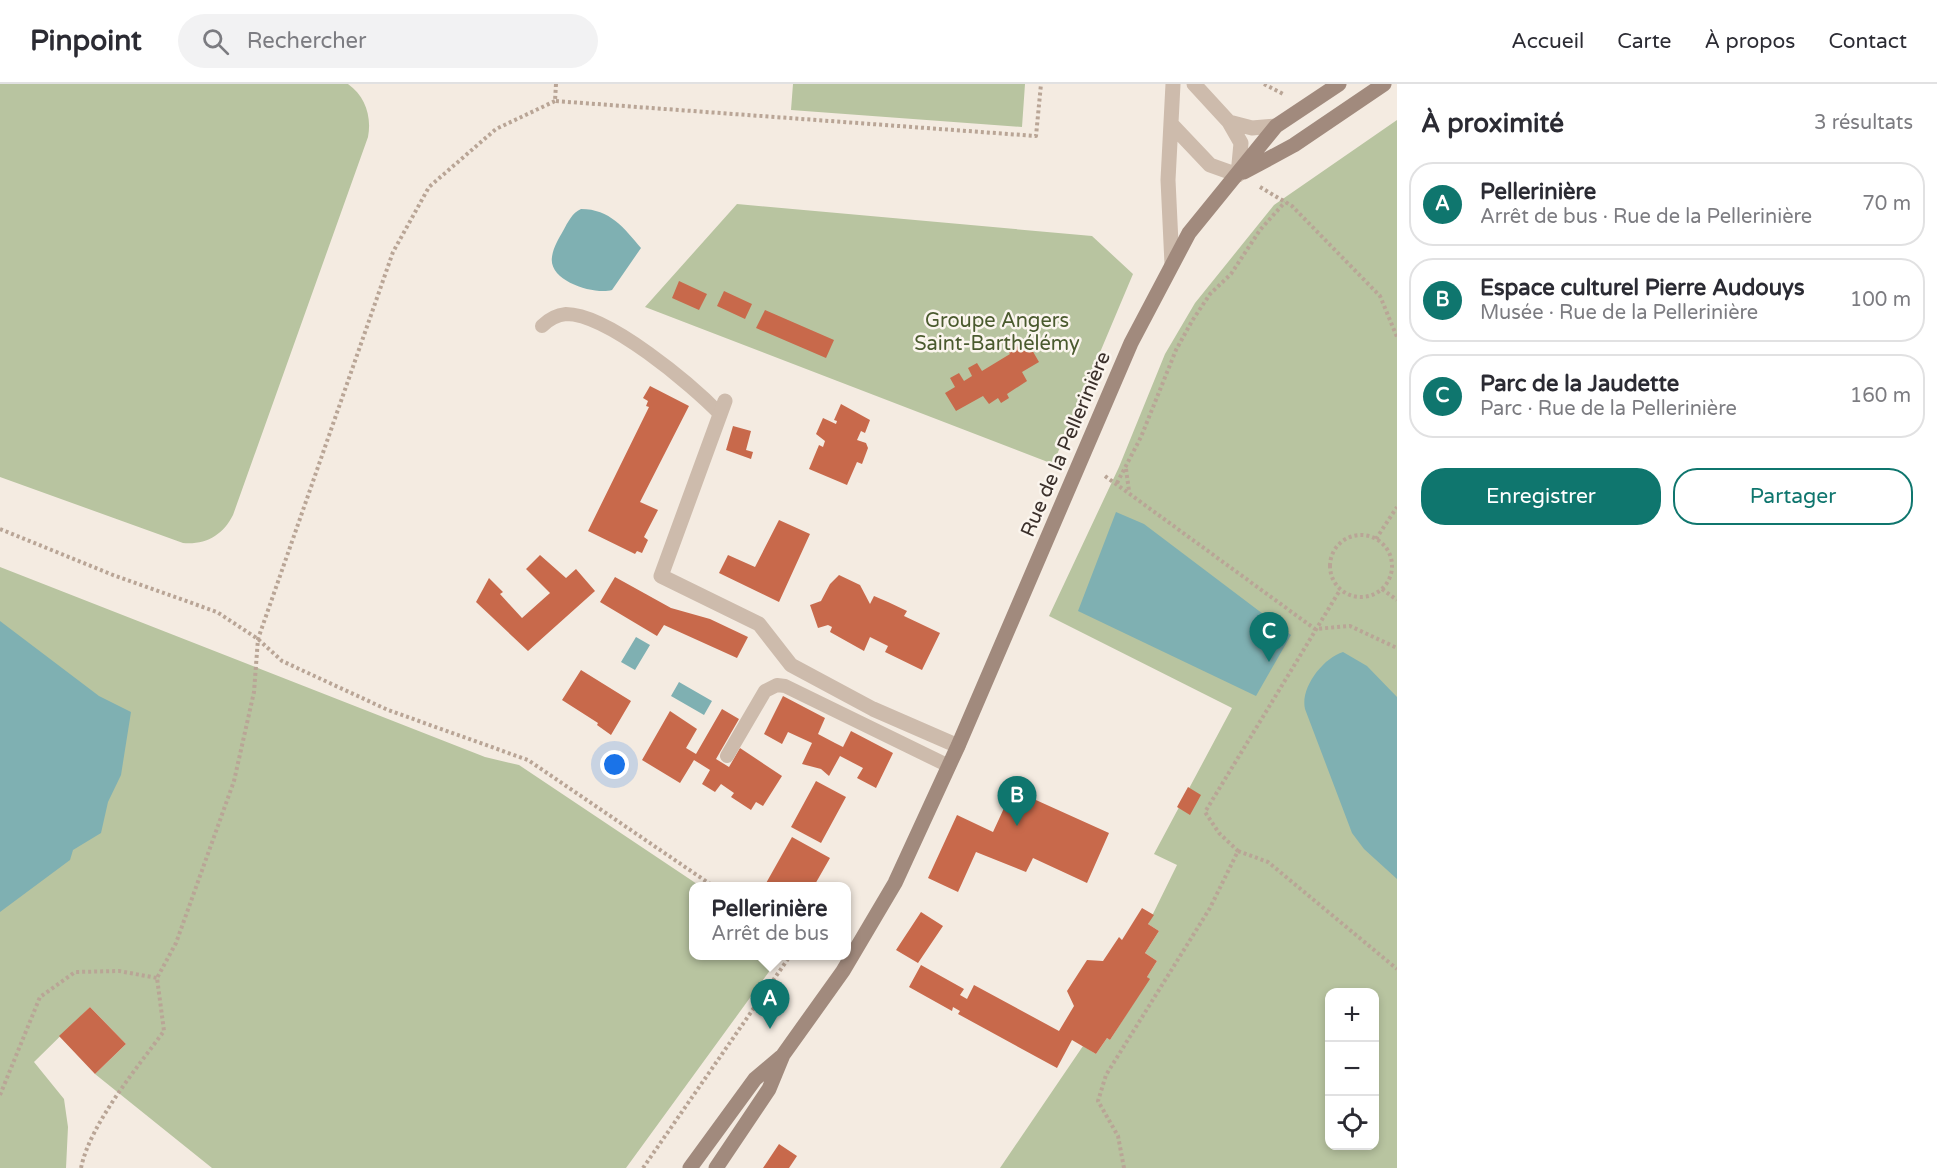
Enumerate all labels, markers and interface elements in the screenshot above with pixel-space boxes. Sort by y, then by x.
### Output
search box [178,14,598,68]
text: Pinpoint [30,24,142,58]
icon: search [199,25,232,58]
text: Rechercher [247,28,367,54]
text: Accueil [1511,29,1584,54]
text: Carte [1617,29,1671,54]
text: À propos [1704,29,1795,54]
text: Contact [1828,29,1907,54]
text: À proximité [1421,108,1564,139]
text: 3 résultats [1814,111,1913,135]
text: Pellerinière [1480,179,1596,205]
text: A [1435,192,1450,216]
text: 70 m [1862,192,1911,216]
text: Arrêt de bus · Rue de la Pellerinière [1480,205,1812,229]
text: Espace culturel Pierre Audouys [1480,275,1804,301]
text: B [1436,288,1449,312]
text: 100 m [1850,288,1911,312]
text: Musée · Rue de la Pellerinière [1480,301,1758,325]
park label: Groupe Angers Saint-Barthélémy [914,309,1080,356]
street label: Rue de la Pellerinière [1016,348,1116,541]
text: Parc de la Jaudette [1480,371,1679,397]
text: C [1436,384,1449,408]
text: 160 m [1850,384,1911,408]
text: Parc · Rue de la Pellerinière [1480,397,1737,421]
button: Enregistrer [1421,468,1661,525]
button: Partager [1673,468,1913,525]
pin: C [1250,612,1288,662]
your location [600,750,629,779]
pin: B [998,776,1036,826]
popup [689,882,851,960]
text: Pellerinière [711,896,827,922]
text: Arrêt de bus [711,922,829,946]
pin: A [750,980,790,1029]
map controls [1325,988,1379,1150]
button: + [1325,988,1379,1042]
button: − [1325,1042,1379,1096]
button: locate [1325,1096,1379,1150]

